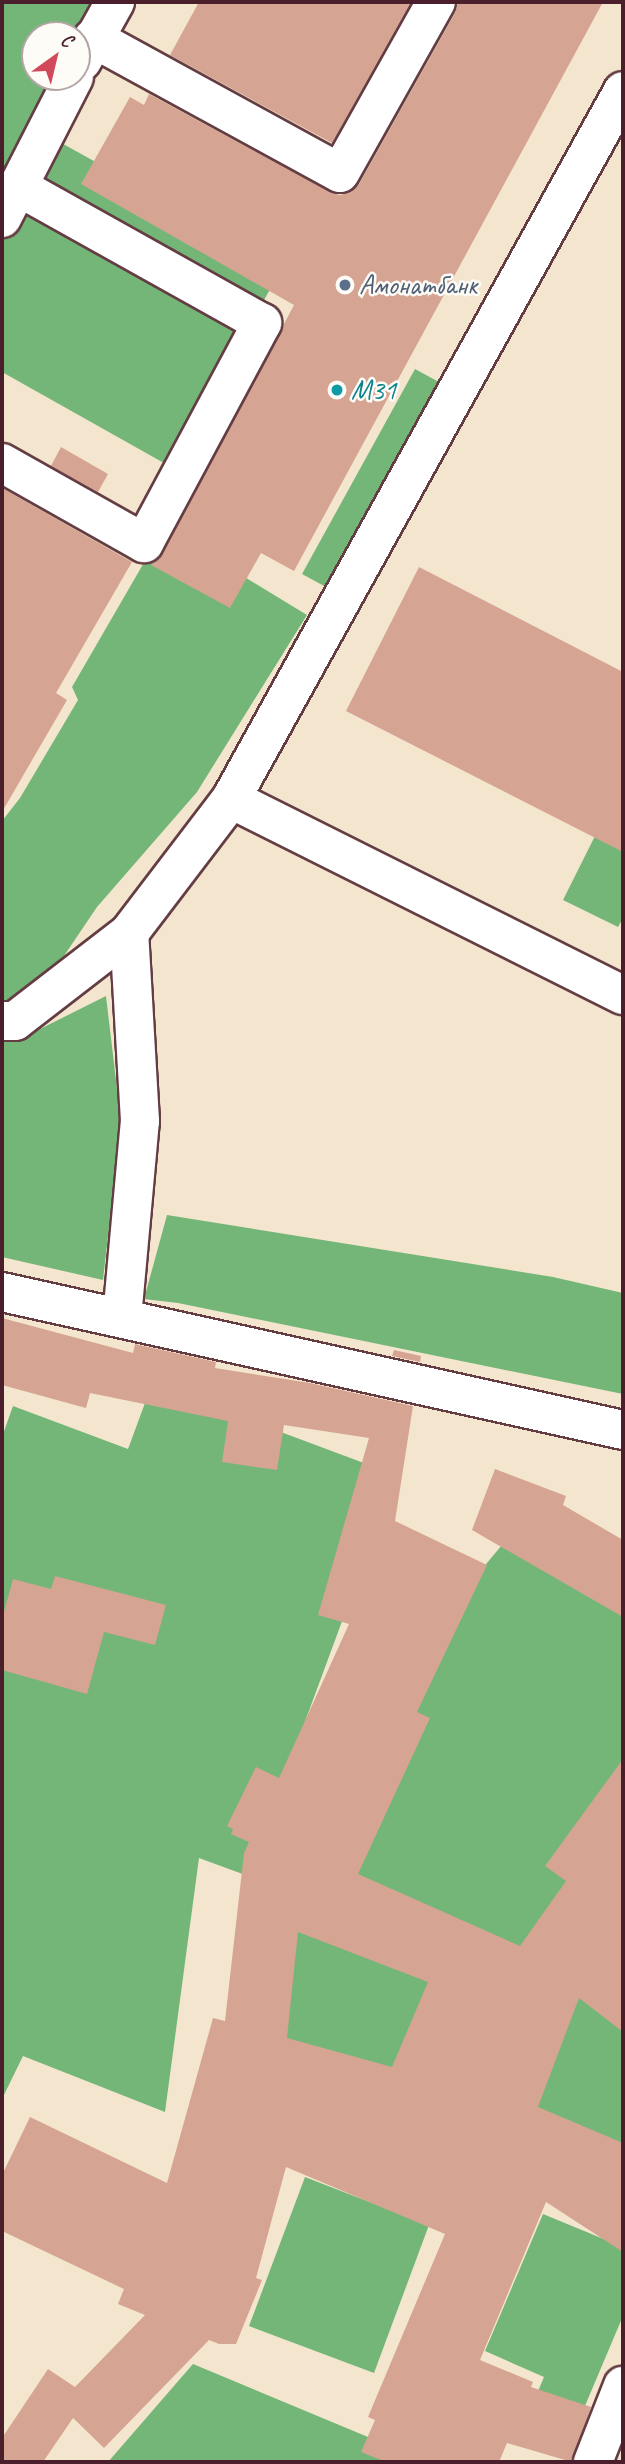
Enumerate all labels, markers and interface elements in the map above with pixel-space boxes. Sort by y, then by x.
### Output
north arrow [21,21,91,91]
text: С [56,28,77,53]
place label: Амонатбанк [359,268,477,302]
marker: Амонатбанк [337,277,353,293]
place label: М31 [351,373,396,407]
marker: М31 [329,382,345,398]

